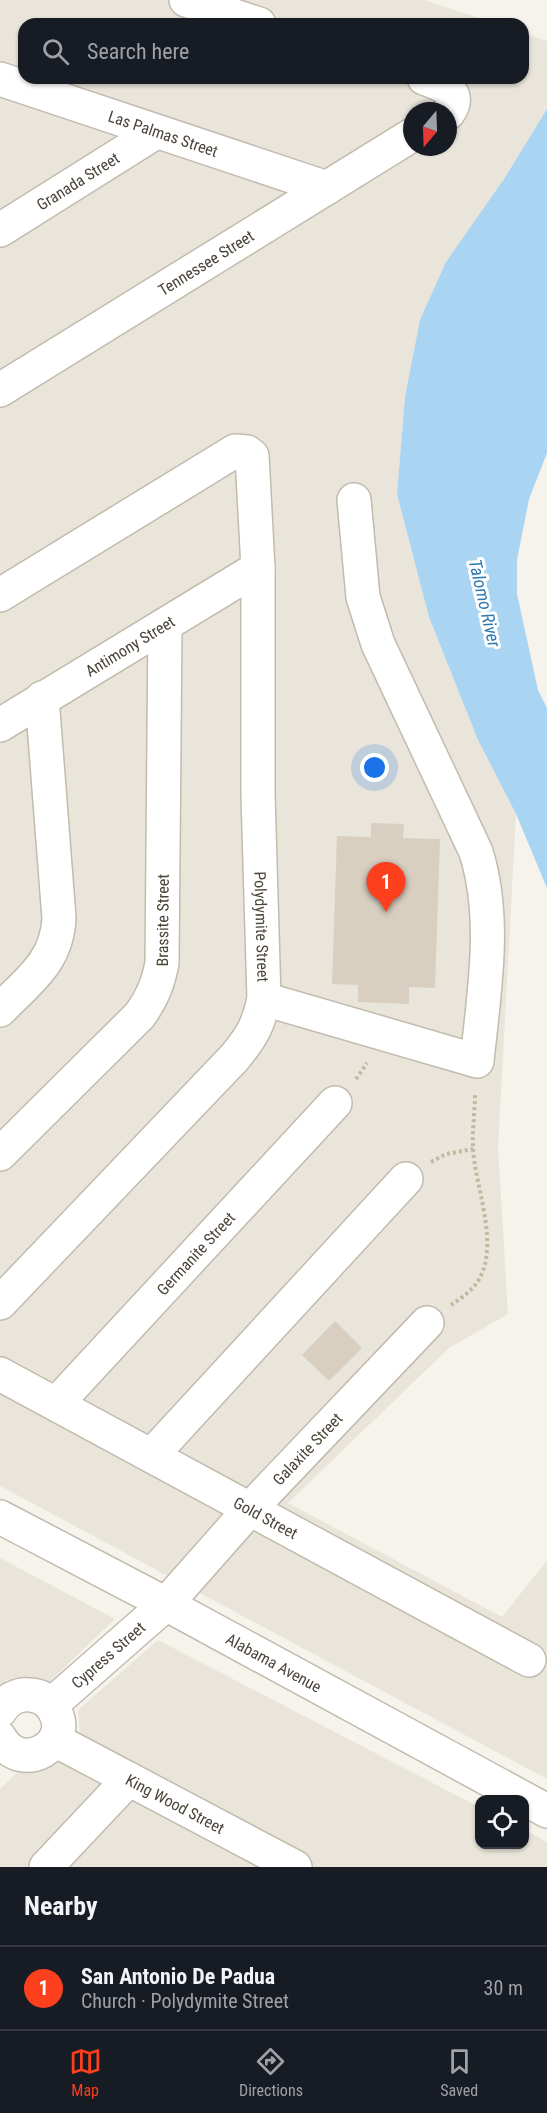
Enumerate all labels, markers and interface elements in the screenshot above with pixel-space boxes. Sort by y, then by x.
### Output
search box [18,18,529,84]
icon: search [39,35,72,68]
text: Search here [87,39,189,64]
north arrow [403,102,457,156]
street label: Las Palmas Street [106,106,221,161]
street label: Granada Street [33,148,123,214]
street label: Tennessee Street [155,226,257,299]
water label: Talomo River [465,557,505,650]
street label: Antimony Street [82,611,178,680]
your location [360,753,389,782]
pin: 1 [366,862,406,912]
street label: Polydymite Street [251,871,273,983]
street label: Brassite Street [152,874,172,967]
street label: Germanite Street [153,1208,239,1299]
street label: Galaxite Street [269,1409,346,1489]
street label: Gold Street [230,1493,301,1543]
street label: Cypress Street [67,1617,149,1692]
street label: Alabama Avenue [223,1629,325,1696]
street label: King Wood Street [123,1770,228,1838]
map controls [475,1795,529,1849]
button: locate [475,1795,529,1849]
text: Nearby [24,1891,98,1921]
text: San Antonio De Padua [81,1964,275,1989]
text: 1 [38,1976,49,2000]
text: 30 m [484,1976,523,2000]
text: Church · Polydymite Street [81,1989,289,2013]
tab: Map [69,2045,102,2100]
tab: Directions [239,2045,303,2100]
tab: Saved [440,2045,478,2100]

